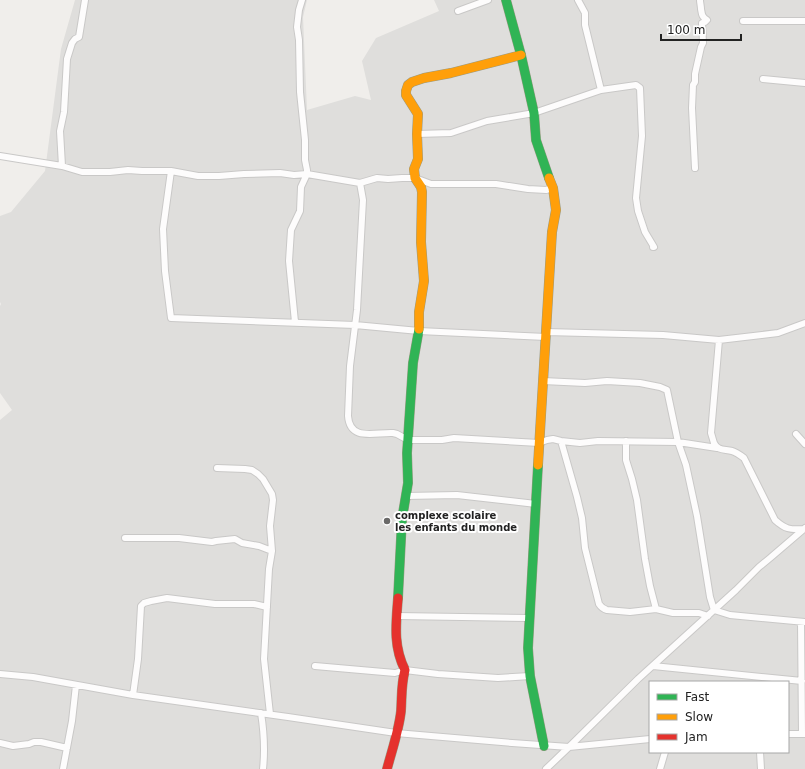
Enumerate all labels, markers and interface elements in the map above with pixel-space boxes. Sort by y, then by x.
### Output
scale bar [661,16,741,42]
text: 100 m [667,23,705,37]
place label: complexe scolaire les enfants du monde [395,510,517,533]
marker: complexe scolaire les enfants du monde [382,516,392,526]
legend [649,681,789,753]
text: Fast [685,690,709,704]
text: Slow [685,710,713,724]
text: Jam [684,730,708,744]

